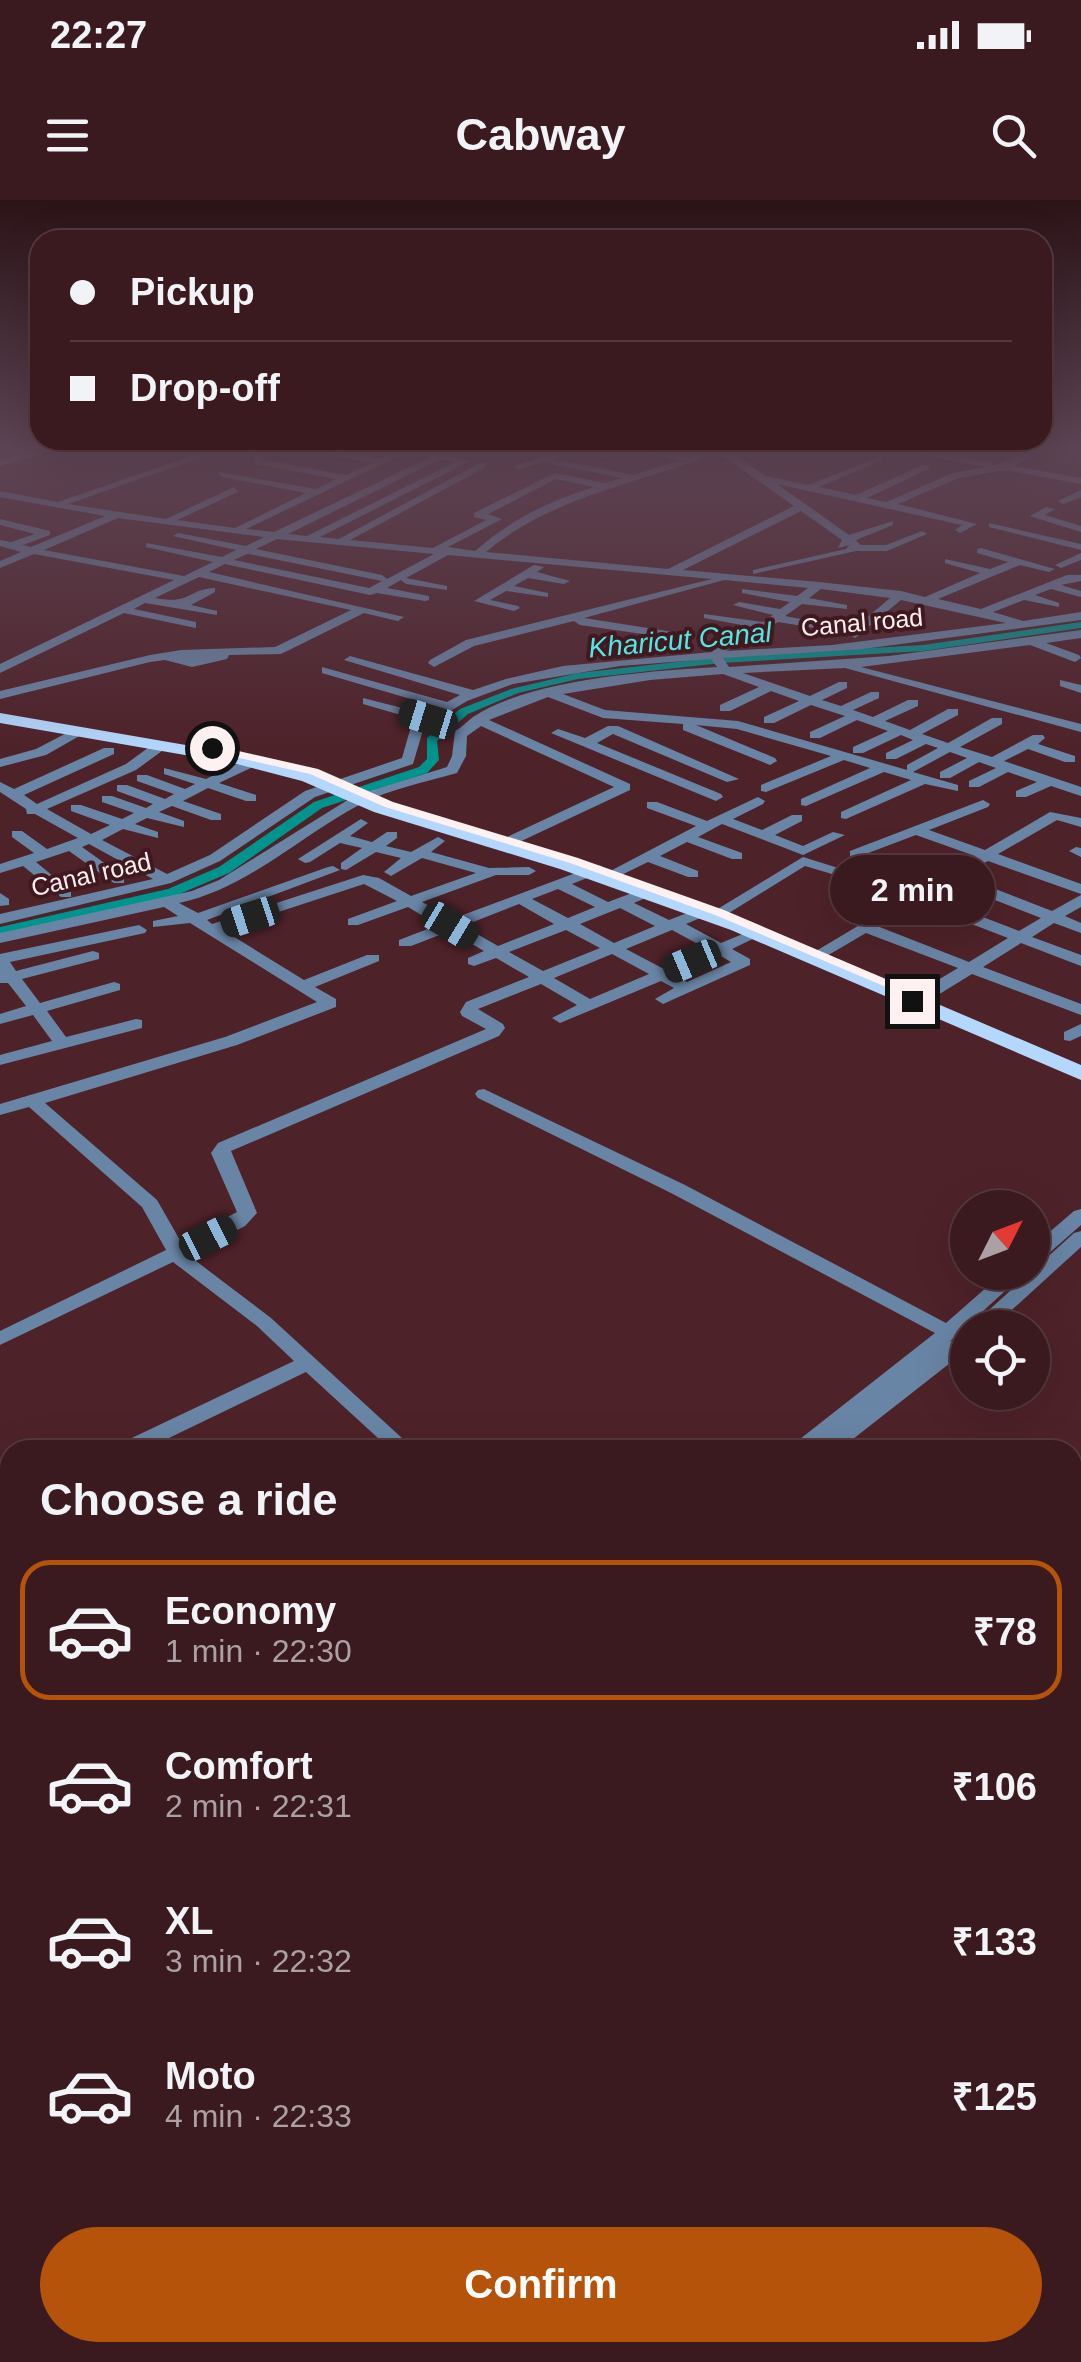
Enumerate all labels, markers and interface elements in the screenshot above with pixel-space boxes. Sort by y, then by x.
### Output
text: 22:27 [50,14,147,56]
icon: menu [40,108,95,163]
icon: search [986,108,1041,163]
text: Cabway [455,109,626,160]
text: Pickup [130,271,255,313]
text: Drop-off [130,367,280,409]
street label: Canal road [800,603,924,641]
water label: Kharicut Canal [587,616,774,663]
car [395,696,461,742]
route start [190,726,235,771]
street label: Canal road [28,847,154,901]
callout: 2 min [830,856,994,926]
text: 2 min [871,872,954,908]
car [217,893,283,941]
car [417,897,483,953]
car [659,935,725,987]
route end [890,979,935,1024]
north arrow [950,1190,1050,1290]
map controls [950,1190,1050,1410]
car [174,1211,242,1265]
button: locate [950,1310,1050,1410]
text: Choose a ride [40,1474,338,1525]
icon: car [45,1585,135,1675]
text: Economy [165,1590,336,1632]
text: ₹78 [973,1611,1037,1653]
text: 1 min · 22:30 [165,1633,352,1669]
icon: car [45,1740,135,1830]
text: Comfort [165,1745,313,1787]
text: ₹106 [952,1766,1037,1808]
text: 2 min · 22:31 [165,1788,352,1824]
icon: car [45,1895,135,1985]
text: XL [165,1900,214,1942]
text: ₹133 [952,1921,1037,1963]
text: 3 min · 22:32 [165,1943,352,1979]
icon: car [45,2050,135,2140]
text: Moto [165,2055,256,2097]
text: ₹125 [952,2076,1037,2118]
text: 4 min · 22:33 [165,2098,352,2134]
button: Confirm [40,2227,1042,2342]

